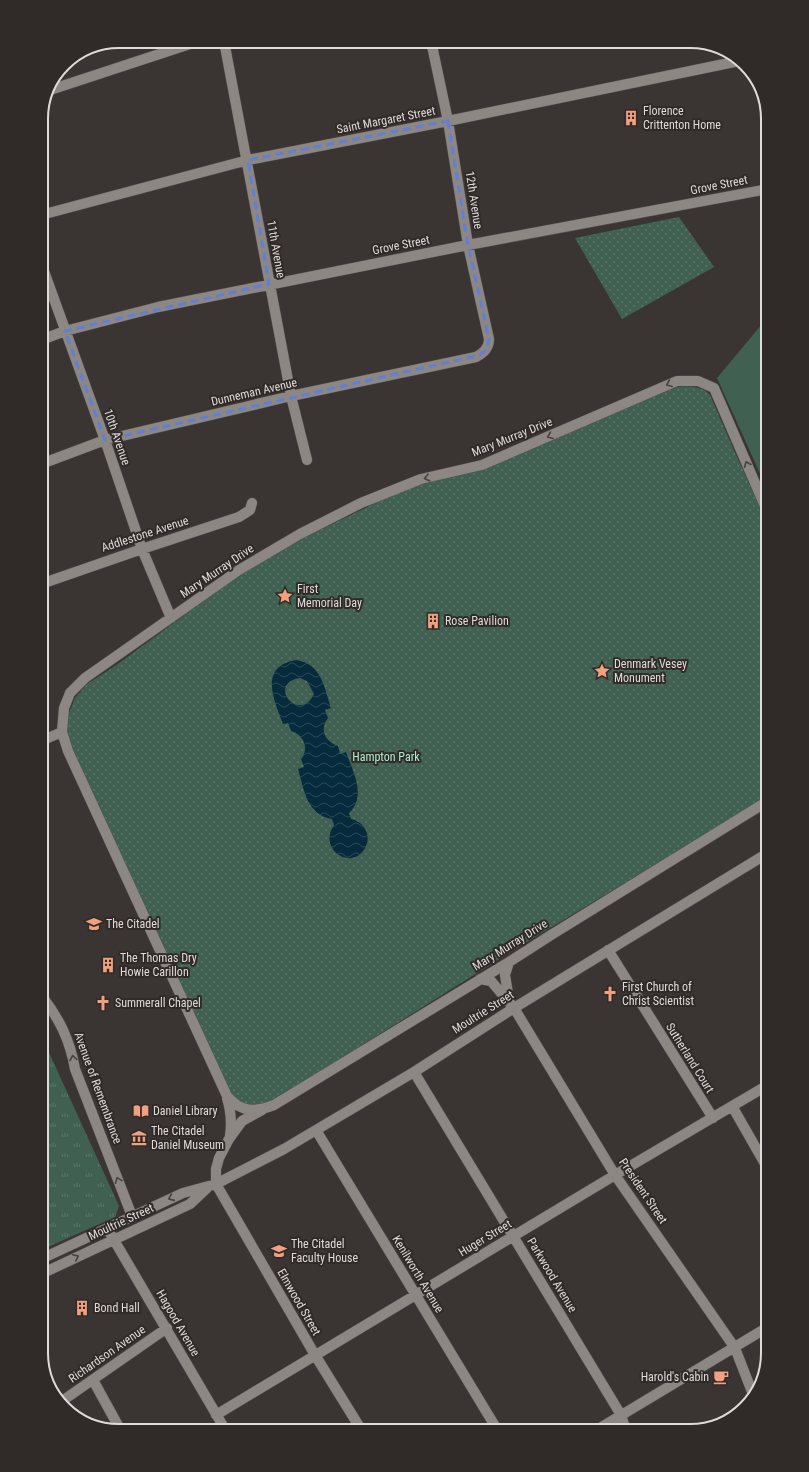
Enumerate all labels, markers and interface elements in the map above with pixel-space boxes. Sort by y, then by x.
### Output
street label: Saint Margaret Street [335,103,437,136]
place label: Florence Crittenton Home [643,104,721,132]
building icon: Florence Crittenton Home [622,109,640,127]
street label: 12th Avenue [463,170,486,230]
street label: Grove Street [689,172,749,197]
street label: 11th Avenue [264,219,288,279]
street label: Grove Street [371,232,431,257]
street label: Dunneman Avenue [210,375,299,409]
one-way arrow [666,379,674,387]
street label: 10th Avenue [101,407,133,467]
street label: Mary Murray Drive [470,414,555,460]
one-way arrow [546,431,553,439]
one-way arrow [744,461,752,469]
one-way arrow [424,473,431,481]
street label: Addlestone Avenue [100,513,191,555]
street label: Mary Murray Drive [178,541,257,601]
place label: First Memorial Day [297,582,362,610]
place icon: First Memorial Day [276,587,294,605]
building icon: Rose Pavilion [424,612,442,630]
place label: Rose Pavilion [445,614,509,628]
place label: Denmark Vesey Monument [614,657,687,685]
place icon: Denmark Vesey Monument [593,662,611,680]
park label: Hampton Park [352,750,420,764]
school or university icon: The Citadel [85,915,103,933]
street label: Mary Murray Drive [470,916,550,974]
place label: The Citadel [106,917,160,931]
place label: The Thomas Dry Howie Carillon [120,951,197,979]
building icon: The Thomas Dry Howie Carillon [99,956,117,974]
place label: First Church of Christ Scientist [622,980,695,1008]
church icon: First Church of Christ Scientist [601,985,619,1003]
street label: Moultrie Street [450,987,517,1037]
church icon: Summerall Chapel [94,994,112,1012]
place label: Summerall Chapel [115,996,201,1010]
street label: Sutherland Court [663,1020,717,1096]
street label: Avenue of Remembrance [71,1030,125,1146]
one-way arrow [69,1055,78,1061]
library icon: Daniel Library [132,1102,150,1120]
place label: Daniel Library [153,1104,218,1118]
place label: The Citadel Daniel Museum [151,1124,224,1152]
museum icon: The Citadel Daniel Museum [130,1129,148,1147]
street label: President Street [616,1156,670,1227]
one-way arrow [114,1176,122,1183]
one-way arrow [168,1193,176,1201]
street label: Moultrie Street [86,1201,156,1243]
street label: Huger Street [456,1216,514,1259]
street label: Kenilworth Avenue [389,1233,447,1316]
street label: Parkwood Avenue [524,1235,580,1315]
place label: The Citadel Faculty House [291,1237,358,1265]
school or university icon: The Citadel Faculty House [270,1242,288,1260]
one-way arrow [72,1254,80,1262]
street label: Elmwood Street [274,1266,324,1338]
street label: Hagood Avenue [153,1287,203,1359]
building icon: Bond Hall [73,1299,91,1317]
place label: Bond Hall [94,1301,140,1315]
street label: Richardson Avenue [66,1322,148,1386]
cafe icon: Harold's Cabin [712,1368,730,1386]
place label: Harold's Cabin [641,1370,709,1384]

